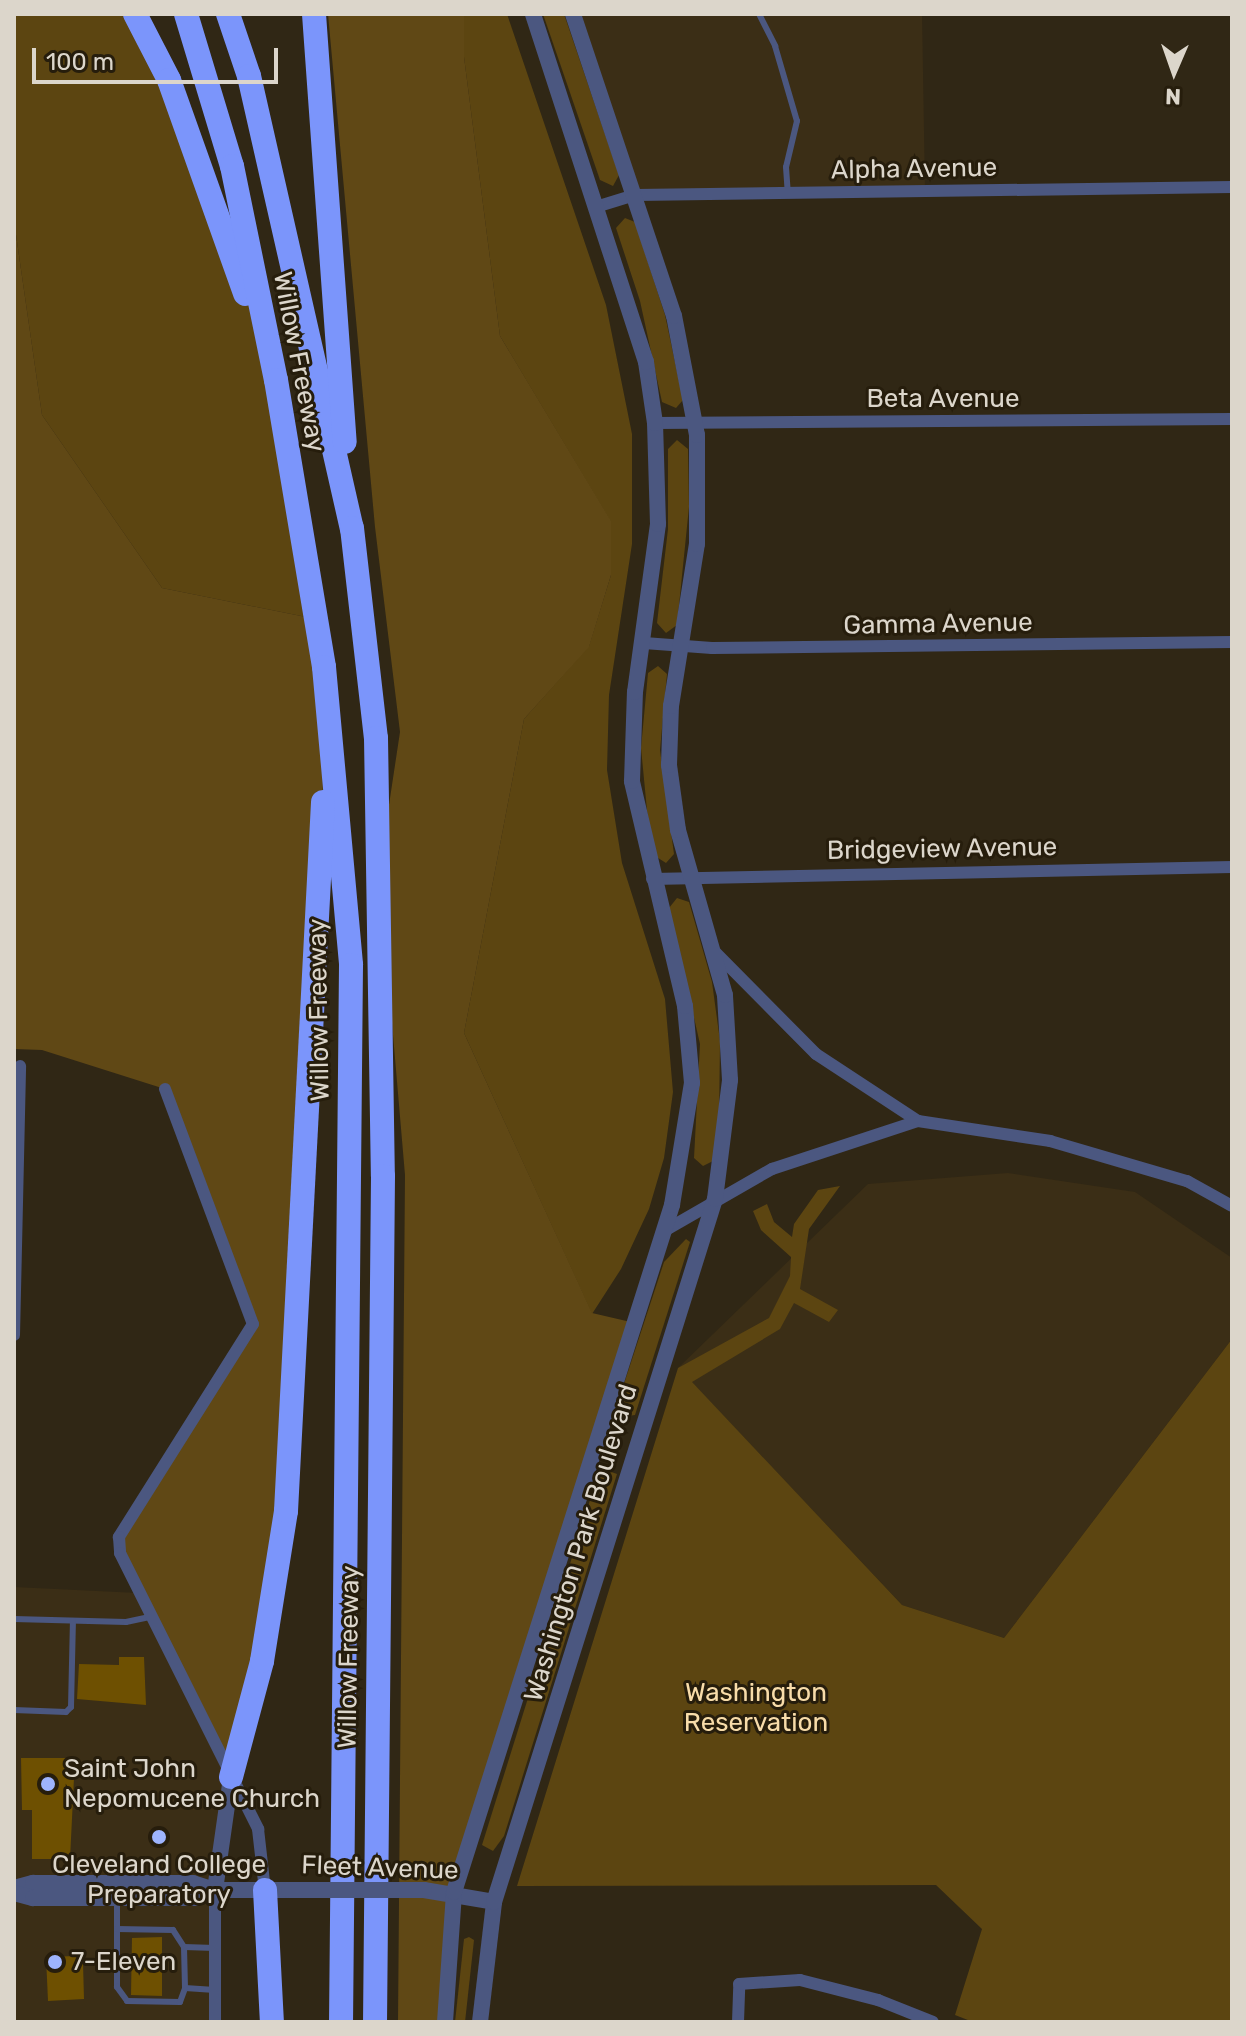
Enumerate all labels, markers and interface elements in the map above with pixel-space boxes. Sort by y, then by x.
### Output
scale bar [36,32,282,82]
north arrow [1134,32,1214,112]
text: 100 m [46,48,114,76]
text: N [1165,83,1182,110]
street label: Alpha Avenue [830,152,998,186]
street label: Willow Freeway [266,269,332,455]
street label: Beta Avenue [866,383,1020,415]
street label: Gamma Avenue [843,607,1033,641]
street label: Bridgeview Avenue [826,831,1058,867]
street label: Willow Freeway [302,918,336,1102]
street label: Washington Park Boulevard [518,1380,644,1706]
street label: Willow Freeway [332,1565,366,1749]
park label: Washington Reservation [684,1677,828,1738]
place label: Saint John Nepomucene Church [64,1753,320,1814]
marker: Saint John Nepomucene Church [39,1775,57,1793]
marker: Cleveland College Preparatory [150,1828,168,1846]
place label: Cleveland College Preparatory [52,1849,266,1910]
street label: Fleet Avenue [300,1850,460,1886]
place label: 7-Eleven [71,1946,176,1978]
marker: 7-Eleven [46,1953,64,1971]

